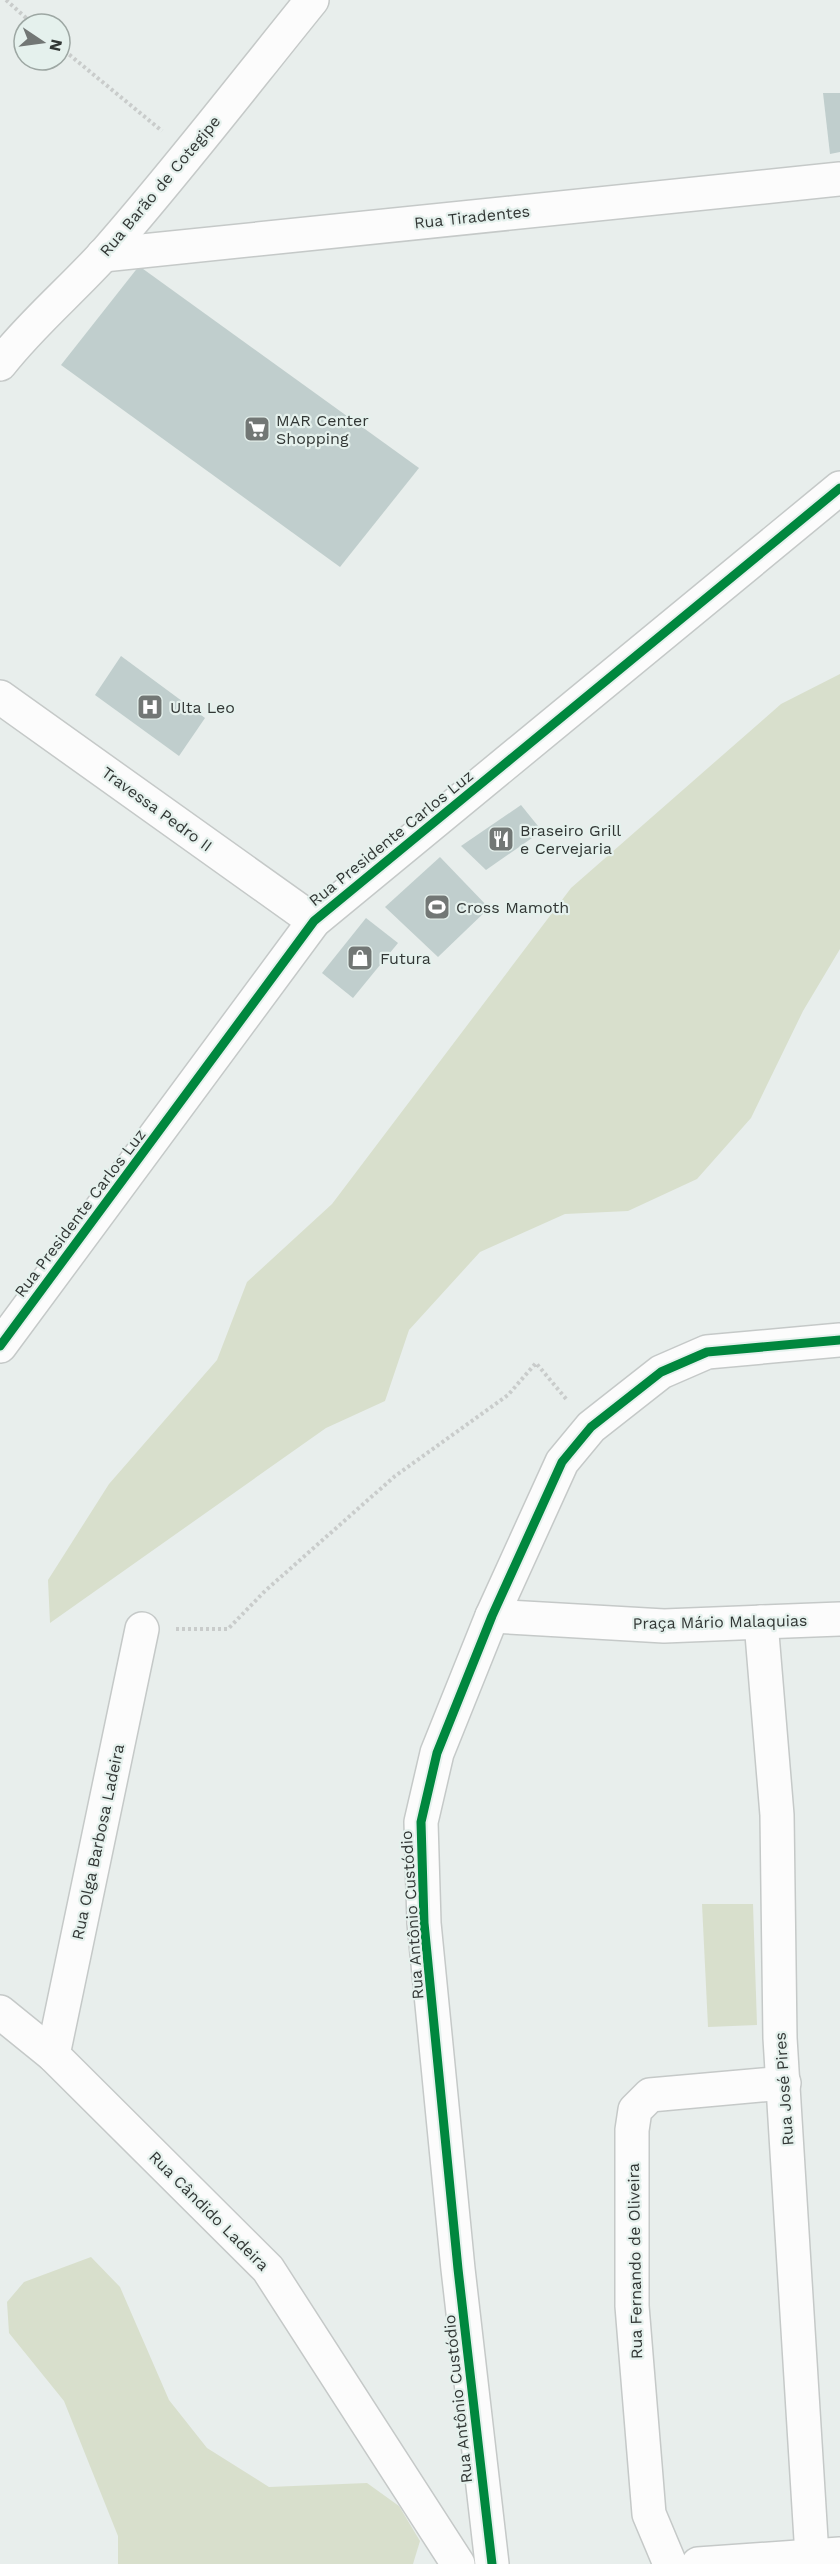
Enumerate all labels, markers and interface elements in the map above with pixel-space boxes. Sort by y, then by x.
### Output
north arrow [12,12,72,72]
text: N [46,37,67,53]
street label: Rua Barão de Cotegipe [96,112,224,260]
street label: Rua Tiradentes [413,201,531,233]
place label: MAR Center Shopping [276,411,369,448]
supermarket icon: MAR Center Shopping [242,414,272,444]
hospital icon: Ulta Leo [135,692,165,722]
place label: Ulta Leo [170,698,235,717]
street label: Travessa Pedro II [98,763,216,855]
street label: Rua Presidente Carlos Luz [305,766,477,910]
place label: Braseiro Grill e Cervejaria [520,821,621,858]
restaurant icon: Braseiro Grill e Cervejaria [486,824,516,854]
sports icon: Cross Mamoth [422,892,452,922]
place label: Cross Mamoth [456,898,569,917]
shop icon: Futura [345,943,375,973]
place label: Futura [380,949,431,968]
street label: Rua Presidente Carlos Luz [11,1125,149,1301]
street label: Praça Mário Malaquias [632,1611,808,1633]
street label: Rua Olga Barbosa Ladeira [68,1742,128,1942]
street label: Rua Antônio Custódio [397,1830,427,2000]
street label: Rua José Pires [771,2032,797,2146]
street label: Rua Cândido Ladeira [145,2147,273,2275]
street label: Rua Fernando de Oliveira [624,2163,646,2359]
street label: Rua Antônio Custódio [440,2314,476,2484]

